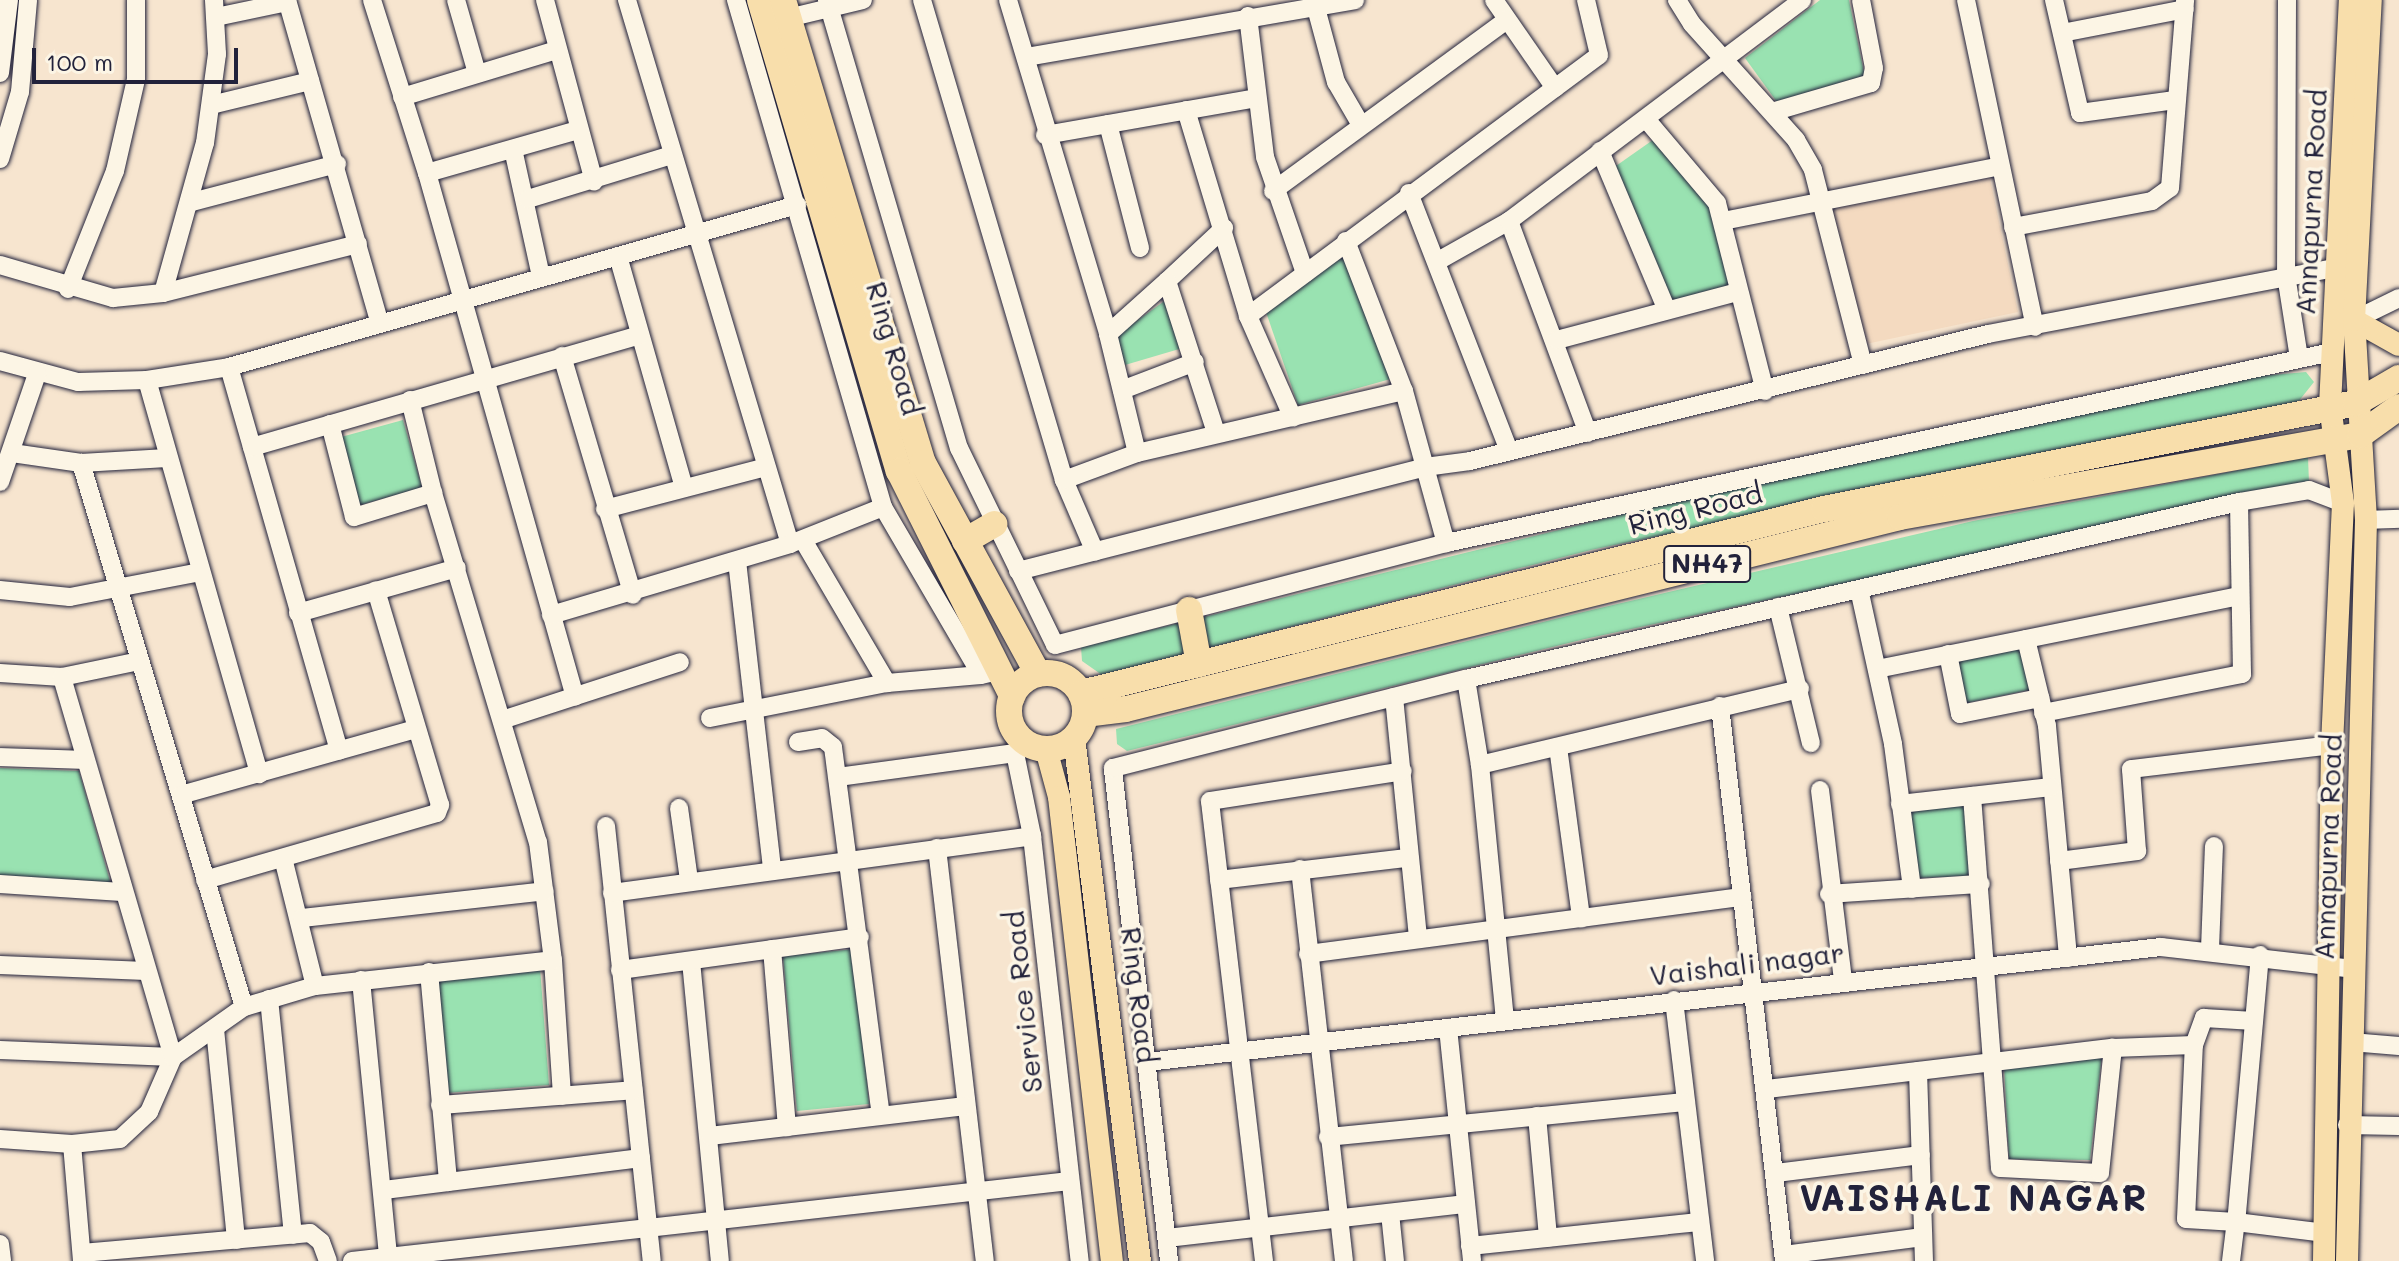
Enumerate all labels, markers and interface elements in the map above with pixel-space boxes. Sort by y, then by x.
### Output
scale bar [36,32,242,82]
text: 100 m [46,46,113,77]
street label: Annapurna Road [2287,88,2333,316]
street label: Ring Road [860,278,930,418]
street label: Ring Road [1624,475,1766,541]
road number: NH47 [1663,542,1751,586]
street label: Annapurna Road [2306,733,2348,961]
street label: Service Road [996,909,1048,1095]
street label: Ring Road [1115,925,1165,1065]
street label: Vaishali nagar [1648,934,1846,992]
district label: VAISHALI NAGAR [1800,1175,2148,1219]

